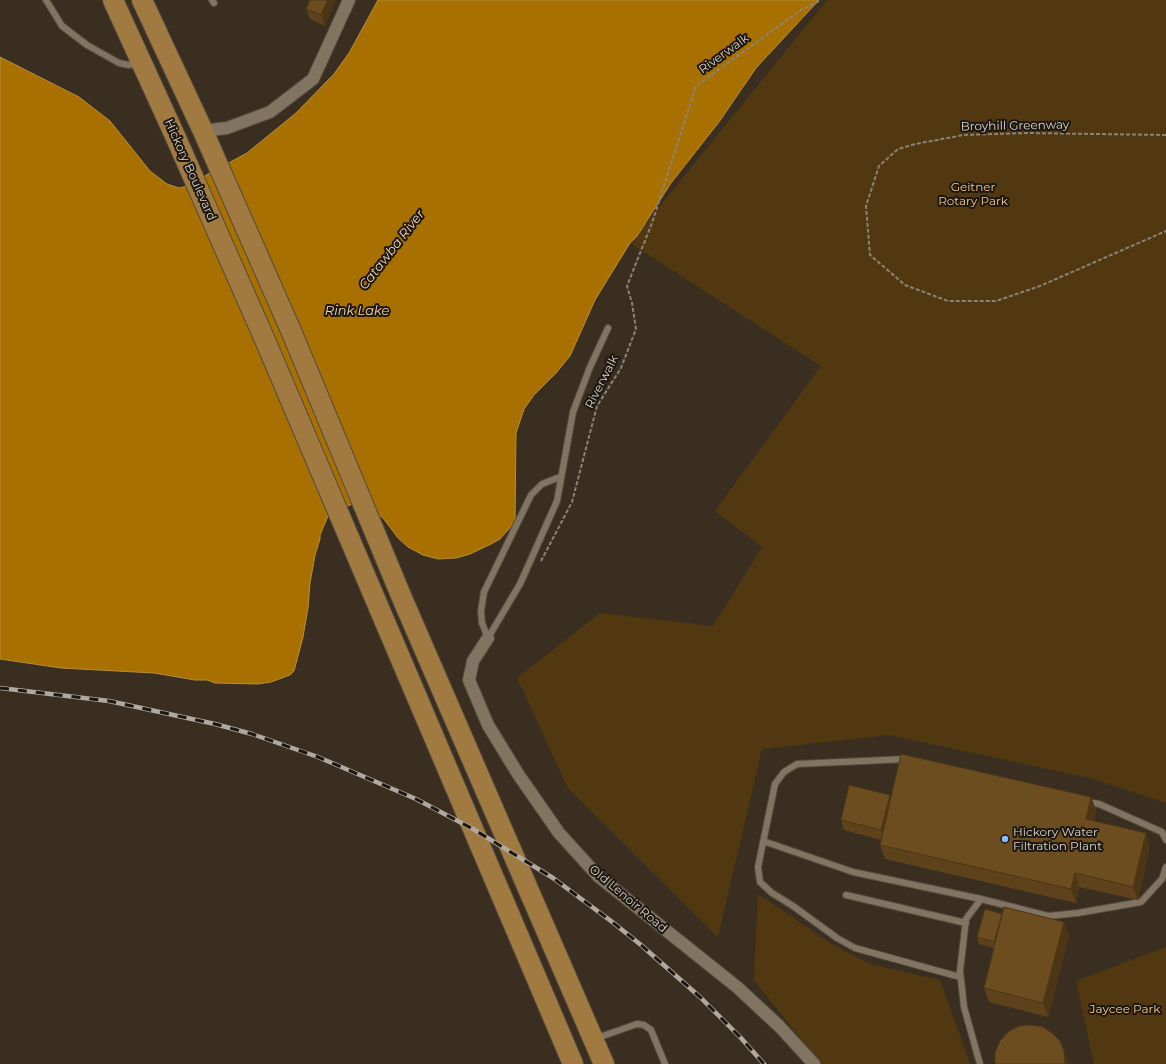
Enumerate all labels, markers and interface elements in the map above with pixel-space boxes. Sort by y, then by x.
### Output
street label: Riverwalk [696,31,752,77]
street label: Hickory Boulevard [161,117,219,223]
street label: Broyhill Greenway [961,118,1069,134]
park label: Geitner Rotary Park [938,180,1008,208]
water label: Catawba River [356,207,428,293]
water label: Rink Lake [325,303,389,319]
street label: Riverwalk [582,353,622,411]
place label: Hickory Water Filtration Plant [1013,825,1102,853]
marker: Hickory Water Filtration Plant [1000,834,1010,844]
street label: Old Lenoir Road [586,862,670,936]
park label: Jaycee Park [1090,1002,1160,1016]

